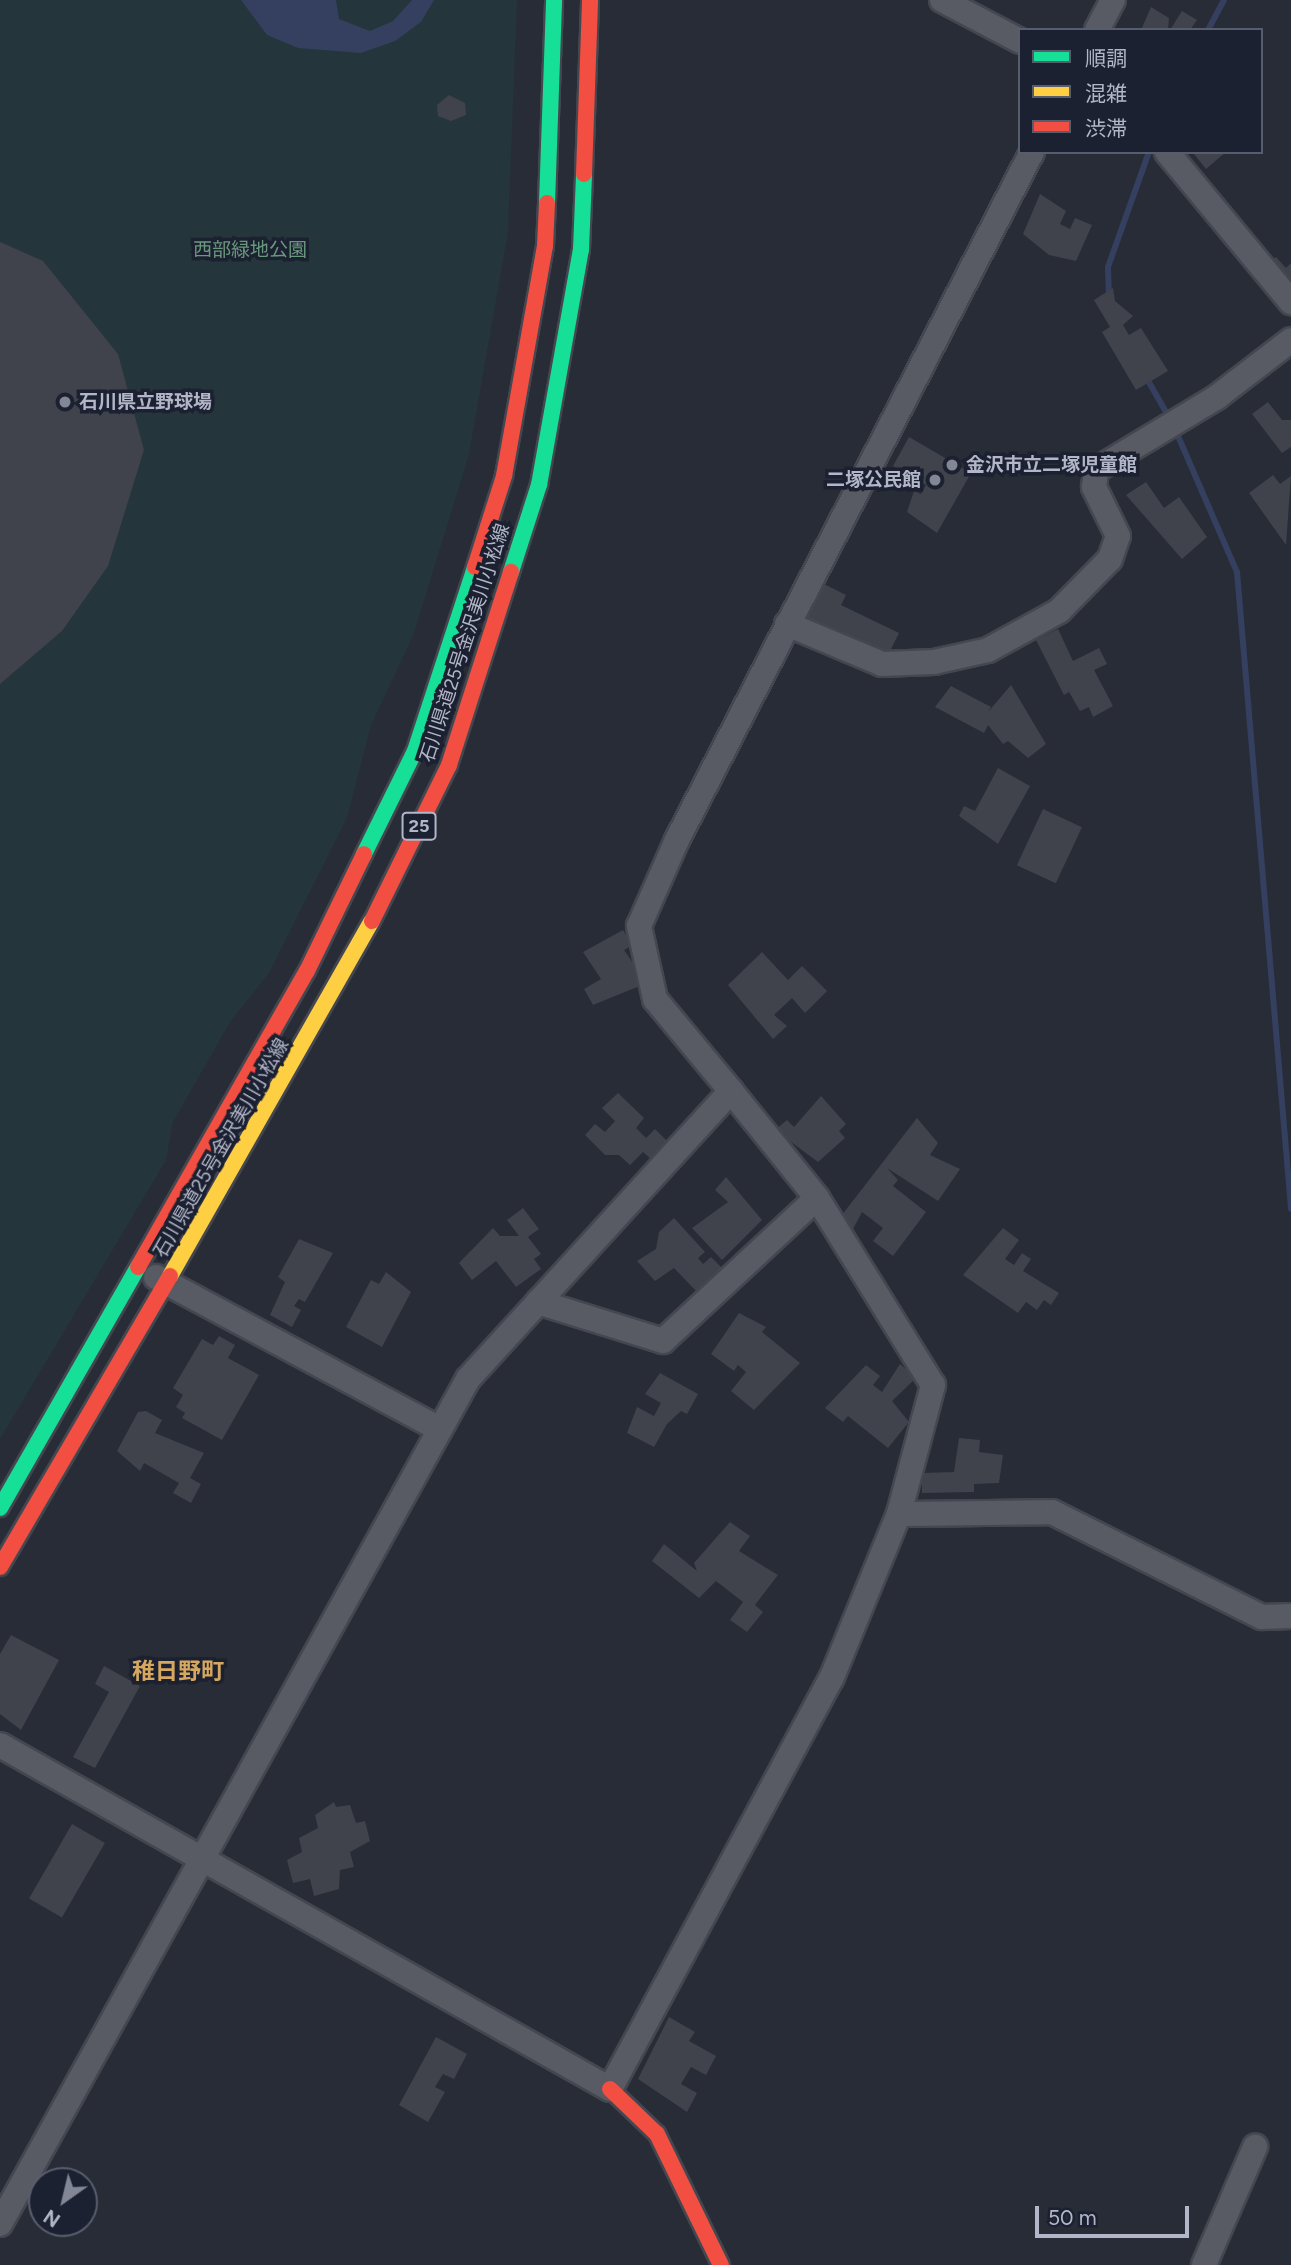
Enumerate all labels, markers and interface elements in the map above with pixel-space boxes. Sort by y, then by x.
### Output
legend [1018,28,1263,154]
text: 順調 [1085,46,1127,71]
text: 混雑 [1085,81,1127,106]
text: 渋滞 [1085,116,1127,141]
park label: 西部緑地公園 [193,239,307,261]
place label: 石川県立野球場 [79,391,212,413]
marker: 石川県立野球場 [57,394,73,410]
place label: 金沢市立二塚児童館 [966,454,1137,476]
marker: 金沢市立二塚児童館 [944,457,960,473]
place label: 二塚公民館 [826,469,921,491]
marker: 二塚公民館 [927,472,943,488]
street label: 石川県道25号金沢美川小松線 [416,521,514,765]
road number: 25 [402,812,436,840]
street label: 石川県道25号金沢美川小松線 [149,1034,293,1262]
district label: 稚日野町 [132,1657,224,1685]
north arrow [28,2167,98,2237]
scale bar [1039,2192,1193,2236]
text: N [40,2205,65,2232]
text: 50 m [1048,2205,1097,2230]

